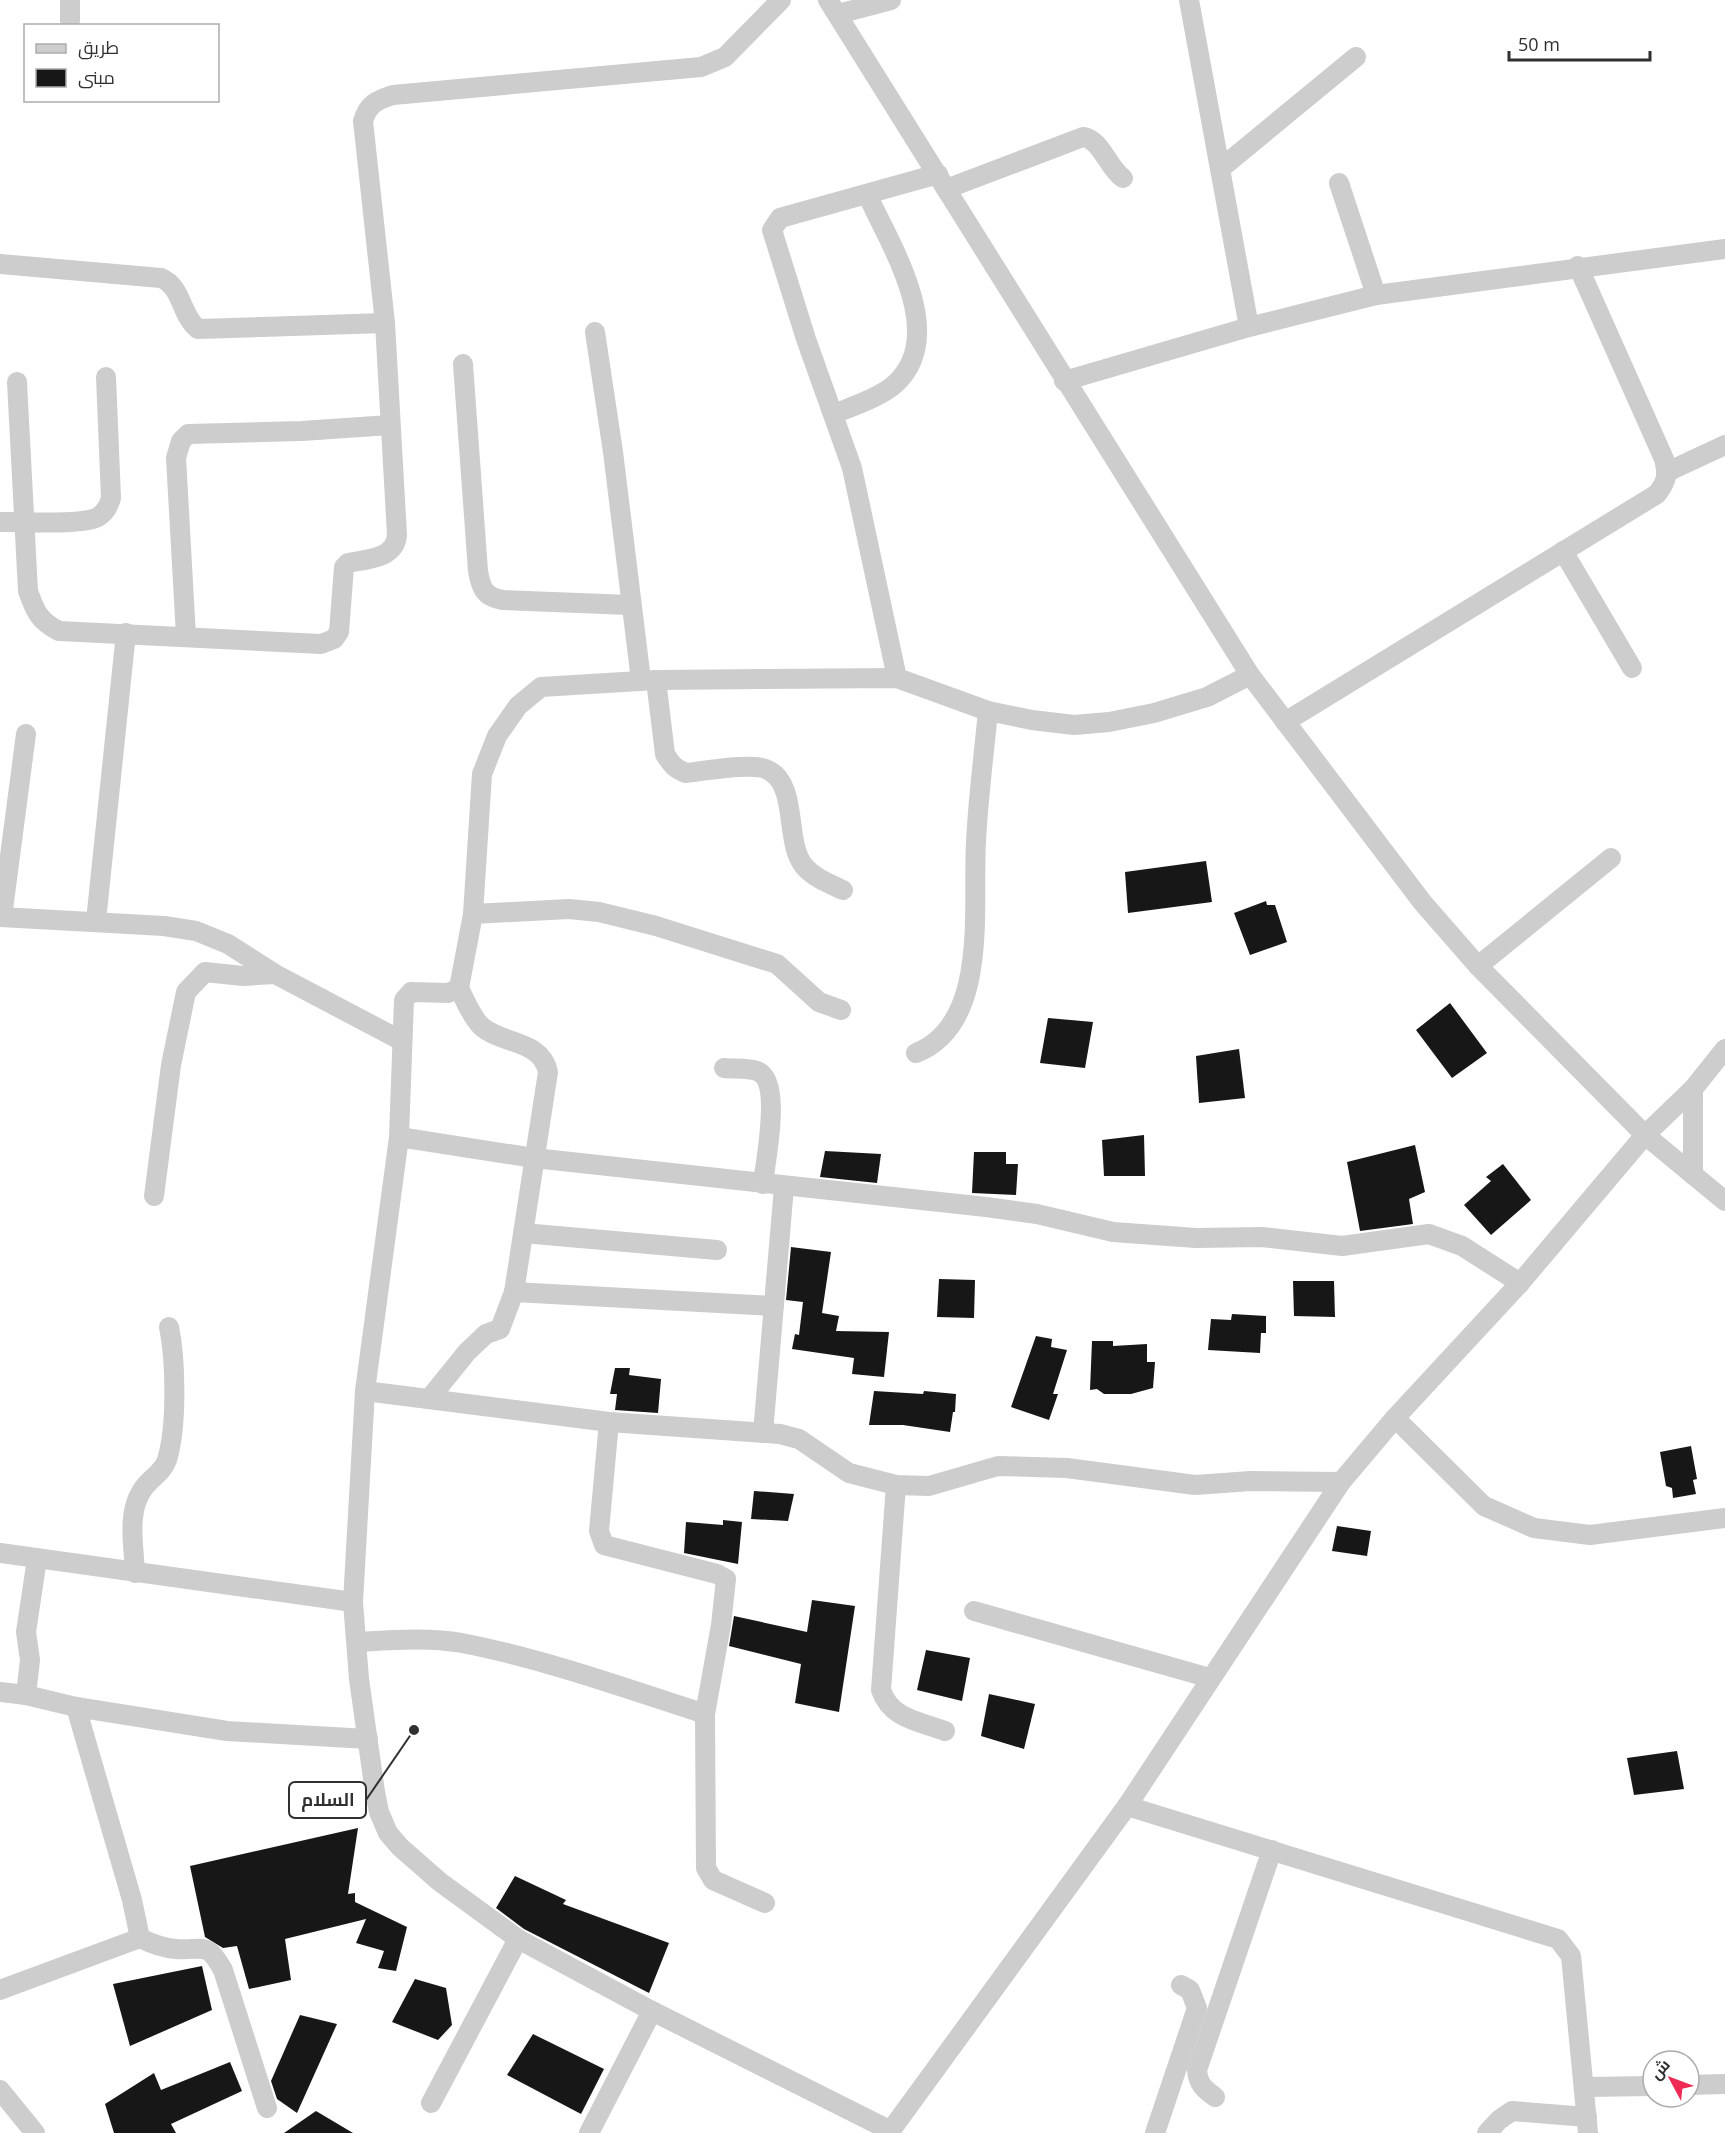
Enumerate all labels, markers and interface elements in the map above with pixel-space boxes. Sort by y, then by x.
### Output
legend [24,24,219,102]
scale bar [1509,24,1650,62]
text: 50 m [1518,32,1560,56]
text: طريق [78,35,119,60]
text: مبنى [78,65,115,89]
callout: السلام [289,1782,366,1818]
text: السلام [301,1787,355,1812]
north arrow [1641,2049,1701,2109]
text: ش [1645,2054,1675,2084]

